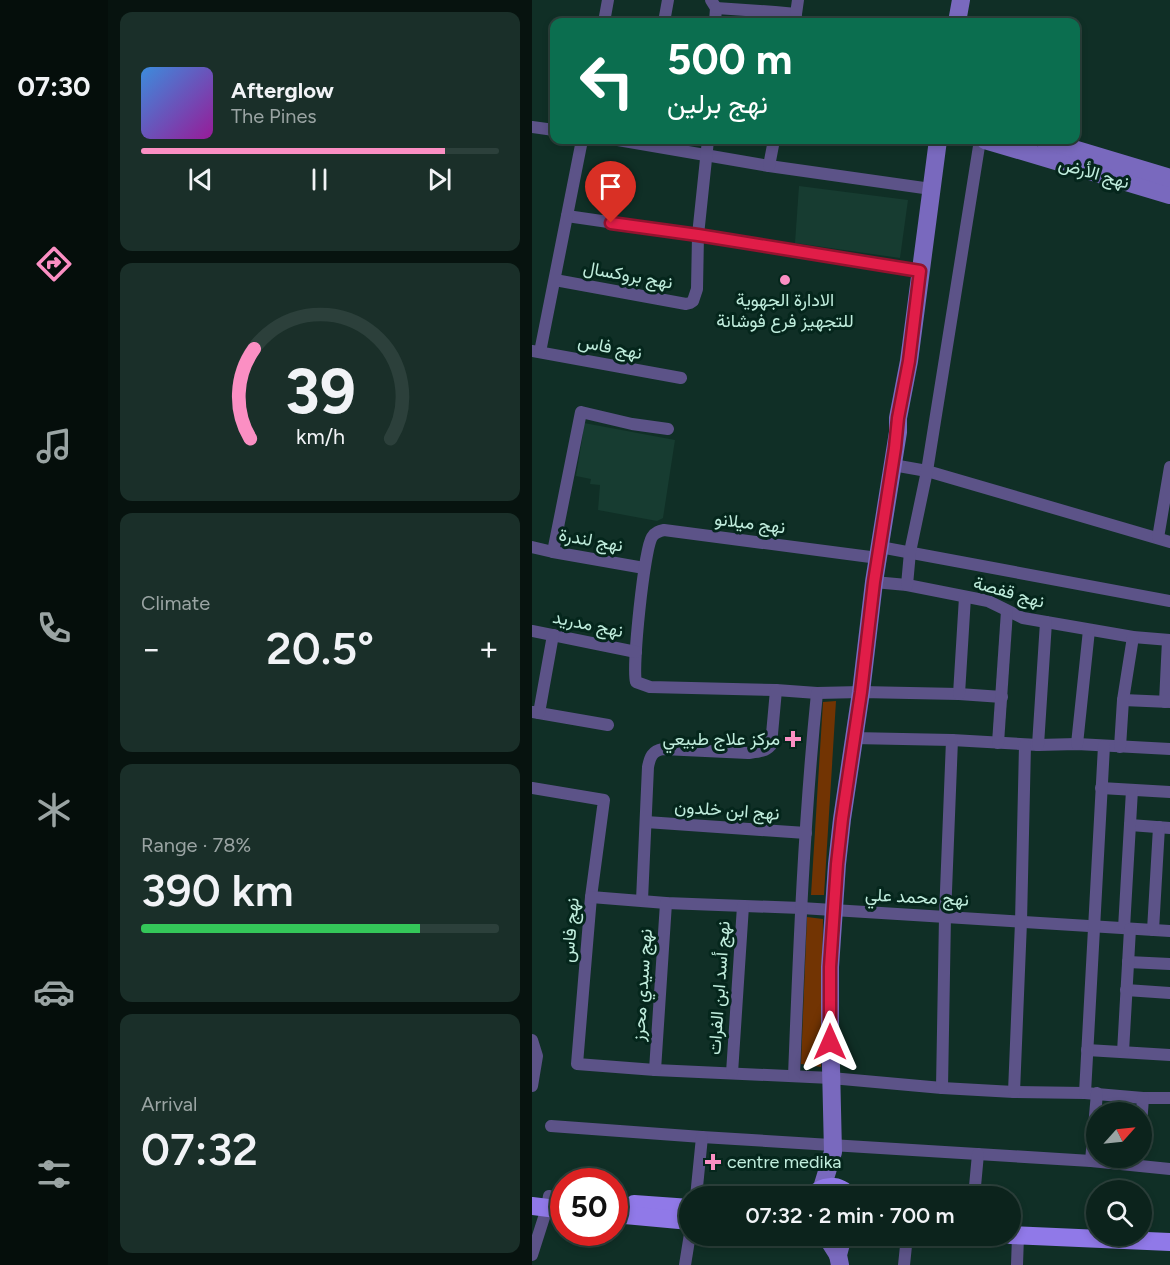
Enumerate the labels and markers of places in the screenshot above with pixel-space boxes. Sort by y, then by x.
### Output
pin [585,161,636,223]
marker: الادارة الجهوية للتجهيز فرع فوشانة [778,273,792,287]
place label: الادارة الجهوية للتجهيز فرع فوشانة [716,289,854,333]
place label: مركز علاج طبيعي [663,728,780,754]
marker: مركز علاج طبيعي [784,730,802,748]
place label: centre medika [727,1151,841,1173]
marker: centre medika [704,1153,722,1171]

